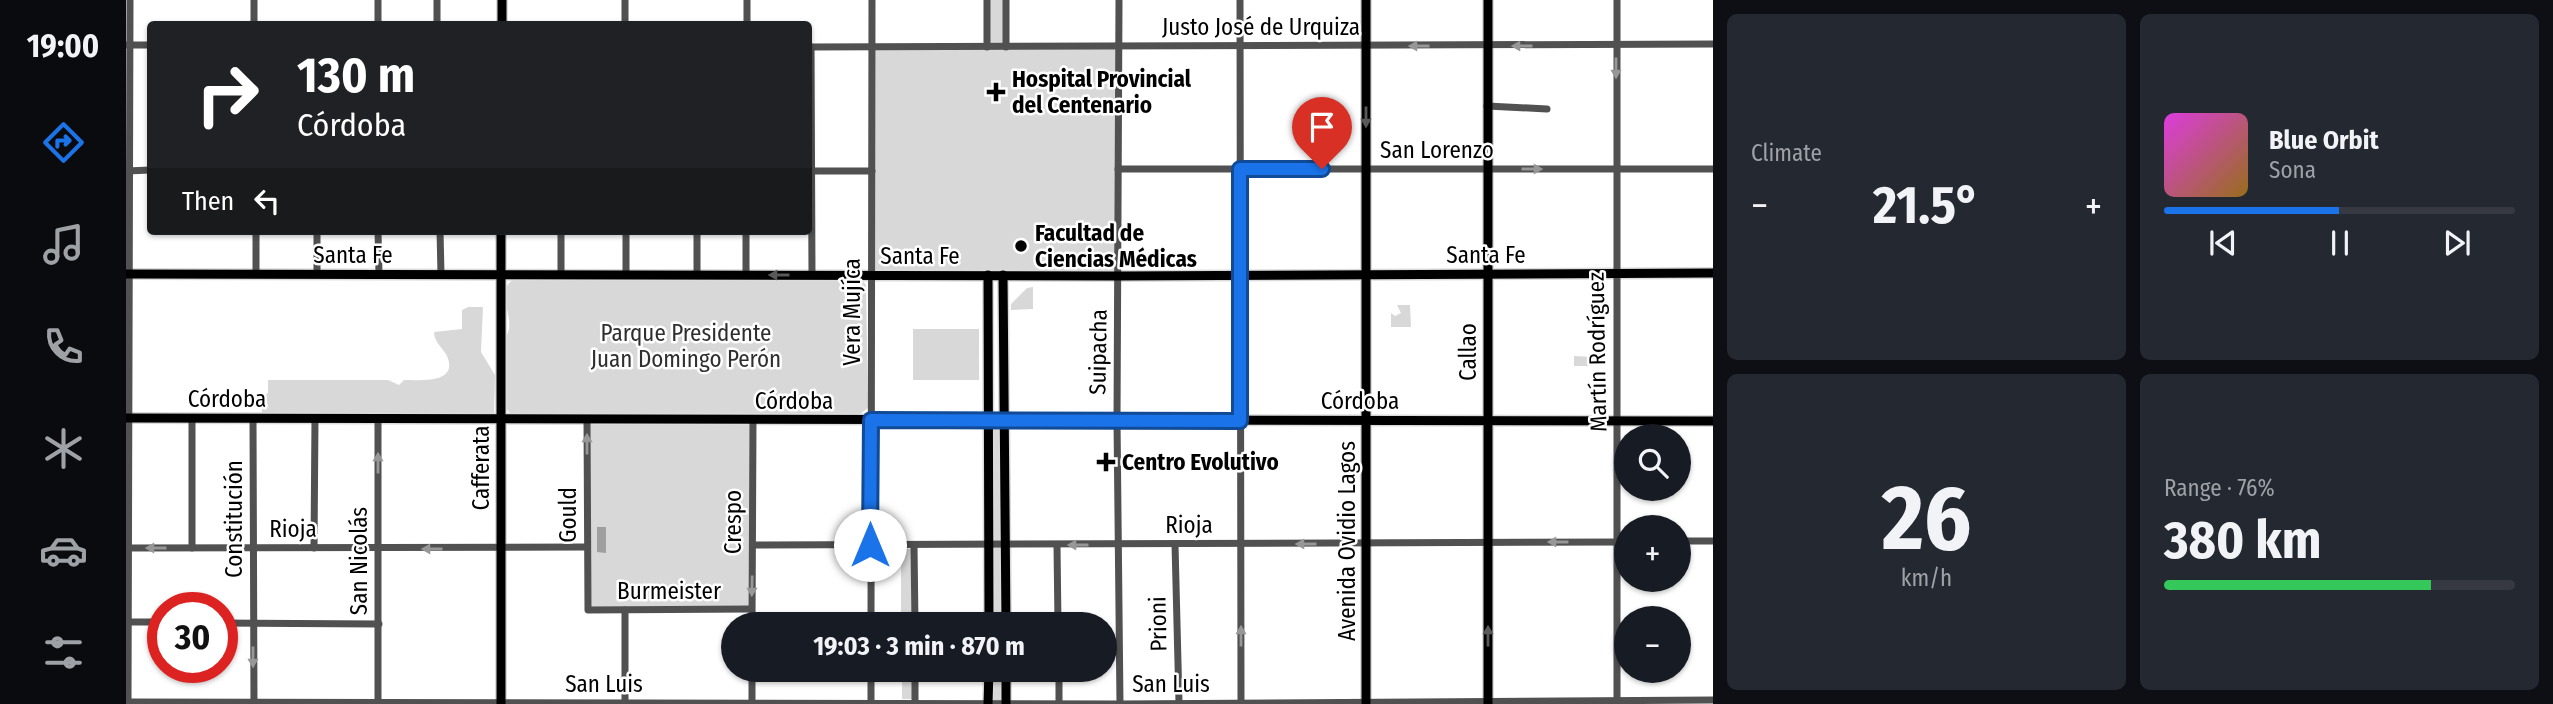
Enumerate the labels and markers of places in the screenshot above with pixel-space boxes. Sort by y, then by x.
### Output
place label: Hospital Provincial del Centenario [1012,65,1192,119]
marker: Hospital Provincial del Centenario [986,82,1006,102]
pin [1292,97,1352,169]
place label: Facultad de Ciencias Médicas [1035,219,1197,273]
marker: Facultad de Ciencias Médicas [1013,238,1029,254]
place label: Centro Evolutivo [1122,448,1279,476]
marker: Centro Evolutivo [1096,452,1116,472]

